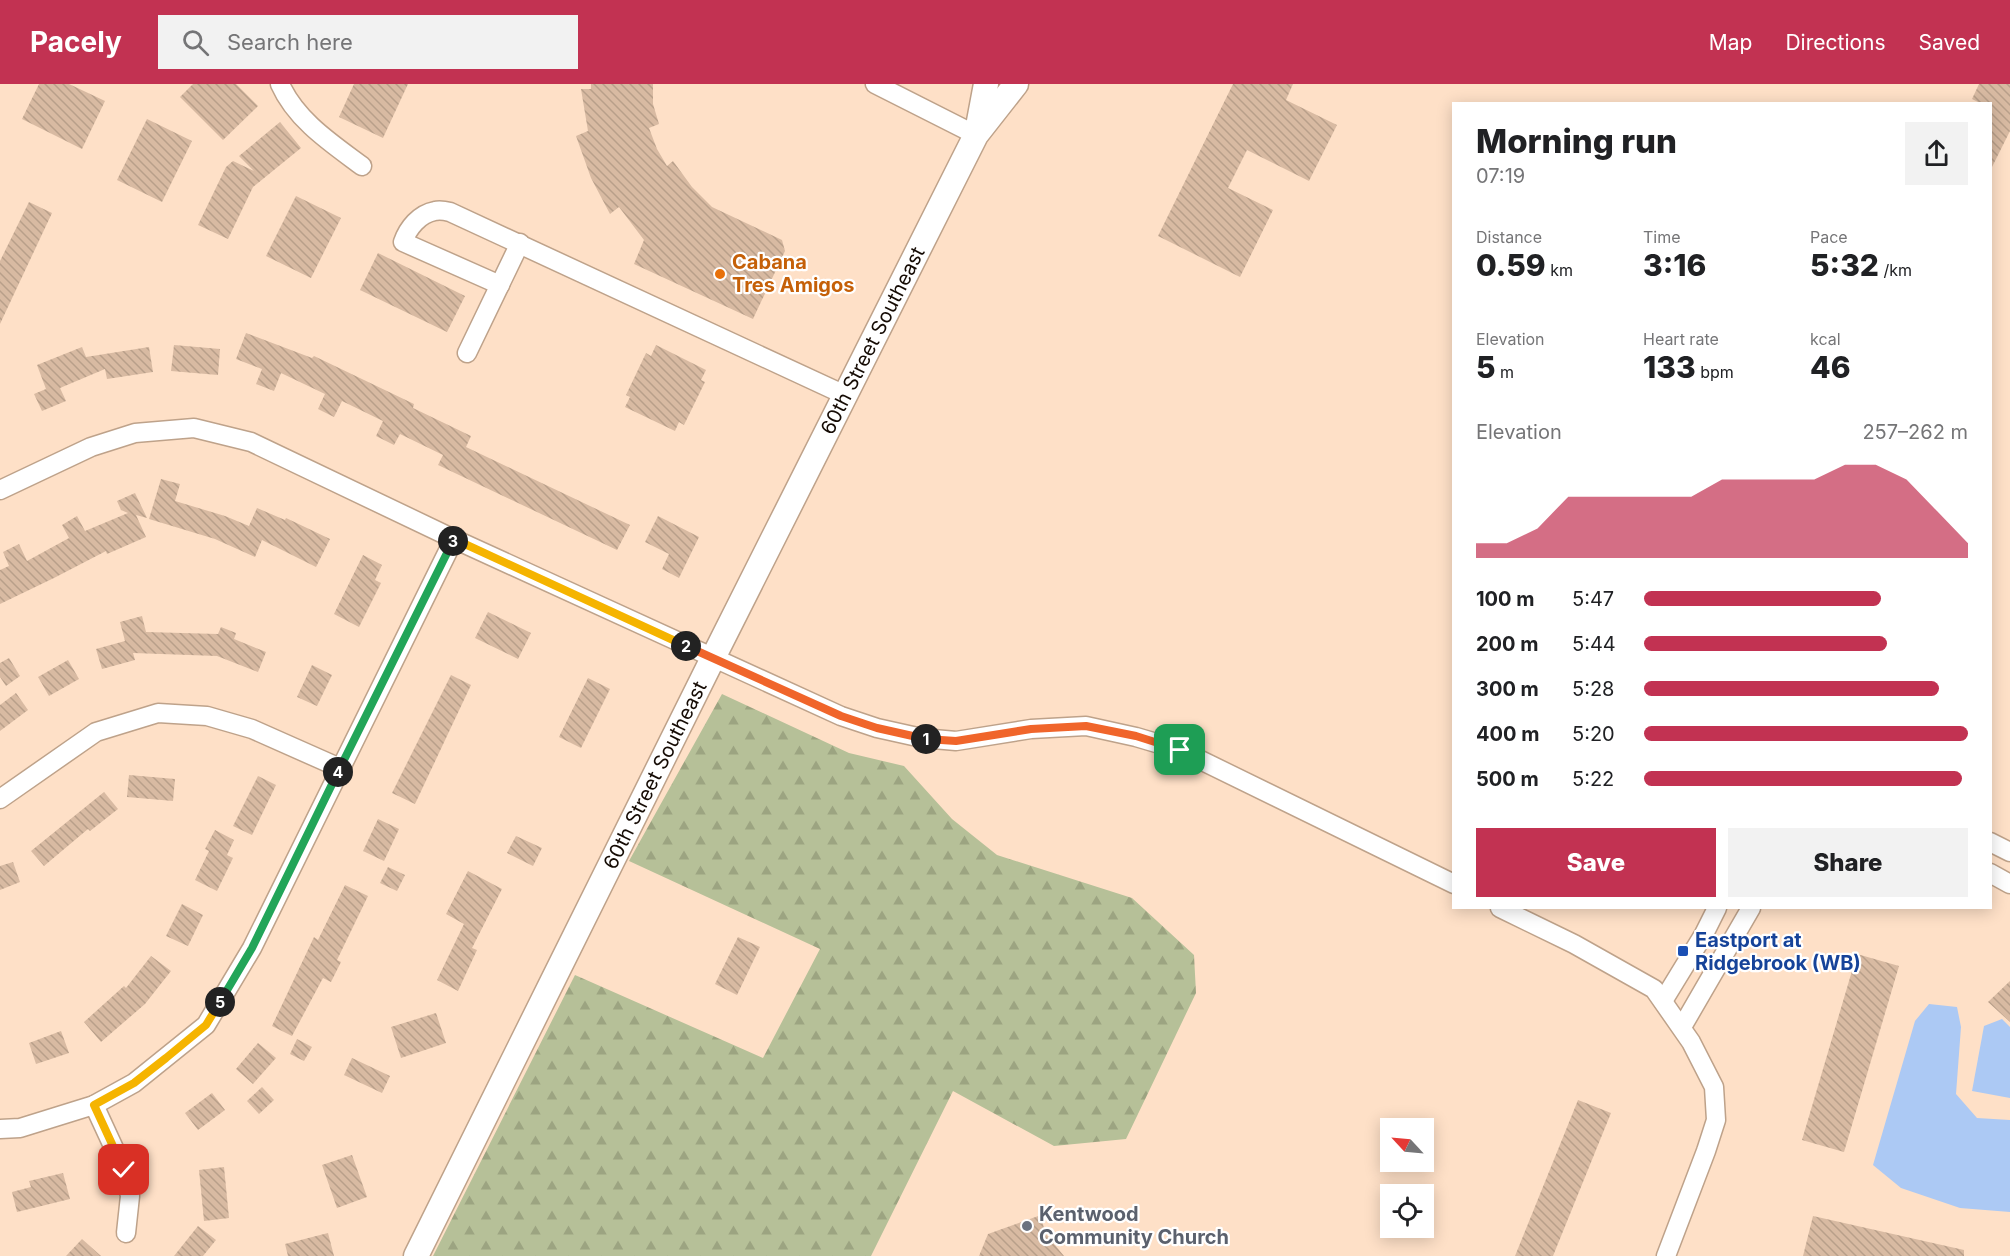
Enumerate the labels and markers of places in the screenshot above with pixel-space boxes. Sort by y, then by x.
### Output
place label: Cabana Tres Amigos [732,250,854,297]
marker: Cabana Tres Amigos [713,267,727,281]
pin: 3 [438,526,468,556]
pin: 2 [671,631,701,661]
pin: 1 [911,724,941,754]
pin [1154,724,1205,775]
pin: 4 [323,757,353,787]
place label: Eastport at Ridgebrook (WB) [1695,928,1861,975]
marker: Eastport at Ridgebrook (WB) [1676,944,1690,958]
pin: 5 [205,987,235,1017]
pin [98,1144,149,1195]
place label: Kentwood Community Church [1039,1202,1229,1249]
marker: Kentwood Community Church [1020,1219,1034,1233]

